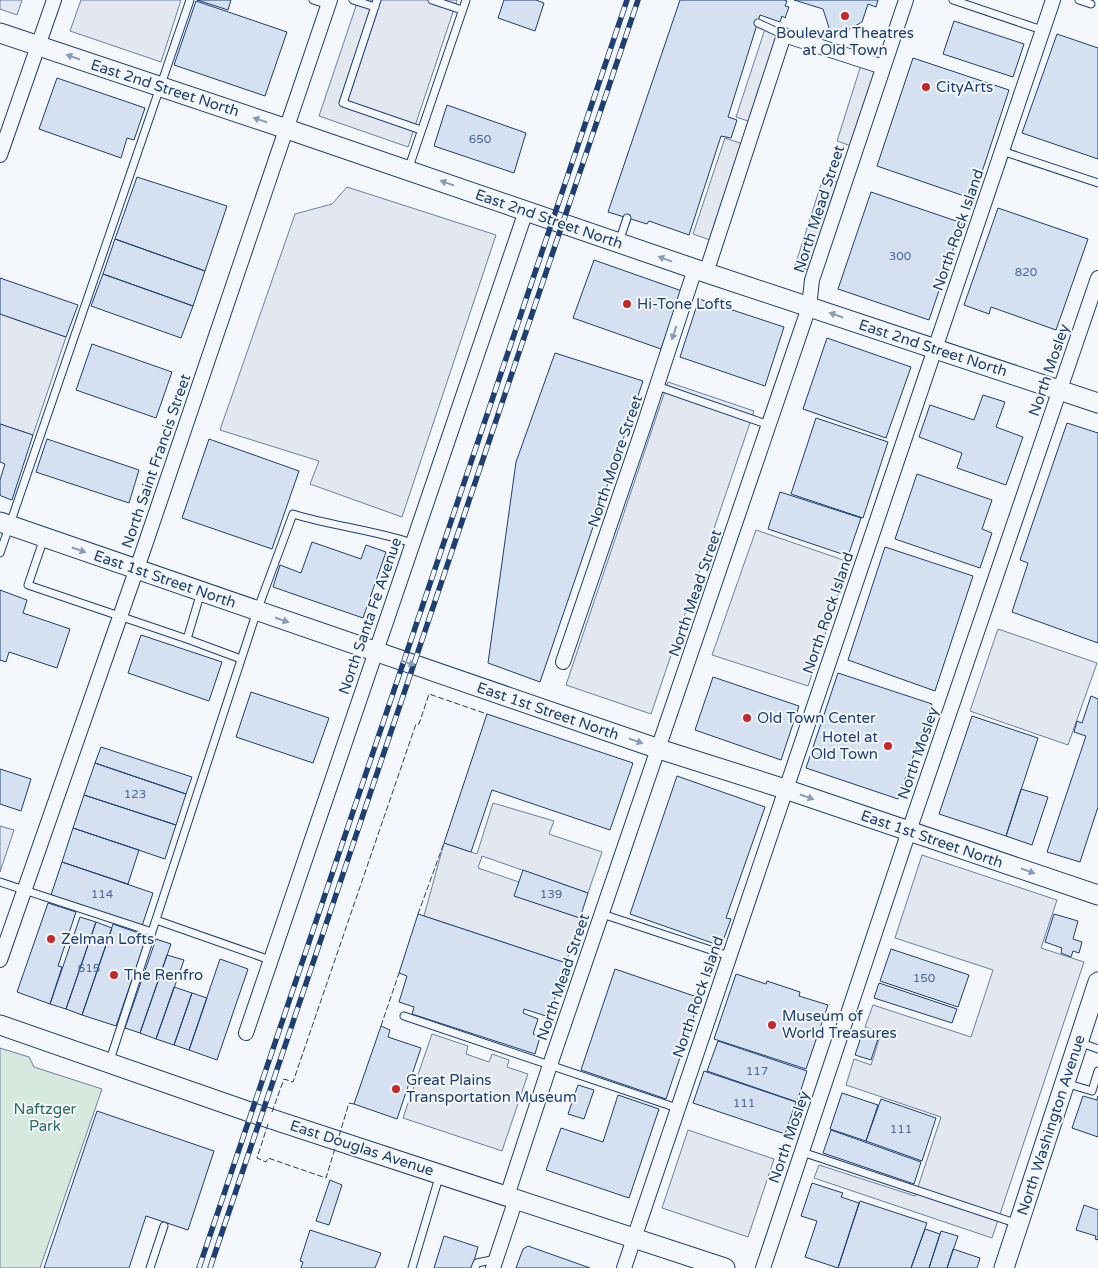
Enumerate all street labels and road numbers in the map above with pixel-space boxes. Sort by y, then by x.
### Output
street label: East 2nd Street North [89,56,241,120]
street label: North Mead Street [790,143,848,275]
street label: North Rock Island [929,167,987,293]
street label: East 2nd Street North [473,185,625,253]
street label: East 2nd Street North [857,316,1009,380]
street label: North Mosley [1025,322,1073,418]
street label: North Saint Francis Street [118,371,194,551]
street label: North Moore Street [584,392,646,530]
street label: North Mead Street [665,527,725,659]
street label: North Santa Fe Avenue [335,535,405,697]
street label: East 1st Street North [92,546,238,612]
street label: North Rock Island [799,550,857,676]
street label: East 1st Street North [475,678,621,744]
street label: North Mosley [894,705,942,801]
street label: East 1st Street North [859,806,1005,872]
street label: North Mead Street [533,911,593,1043]
street label: North Rock Island [669,934,727,1060]
street label: North Washington Avenue [1013,1033,1089,1217]
street label: North Mosley [765,1089,813,1185]
street label: East Douglas Avenue [288,1116,436,1180]

